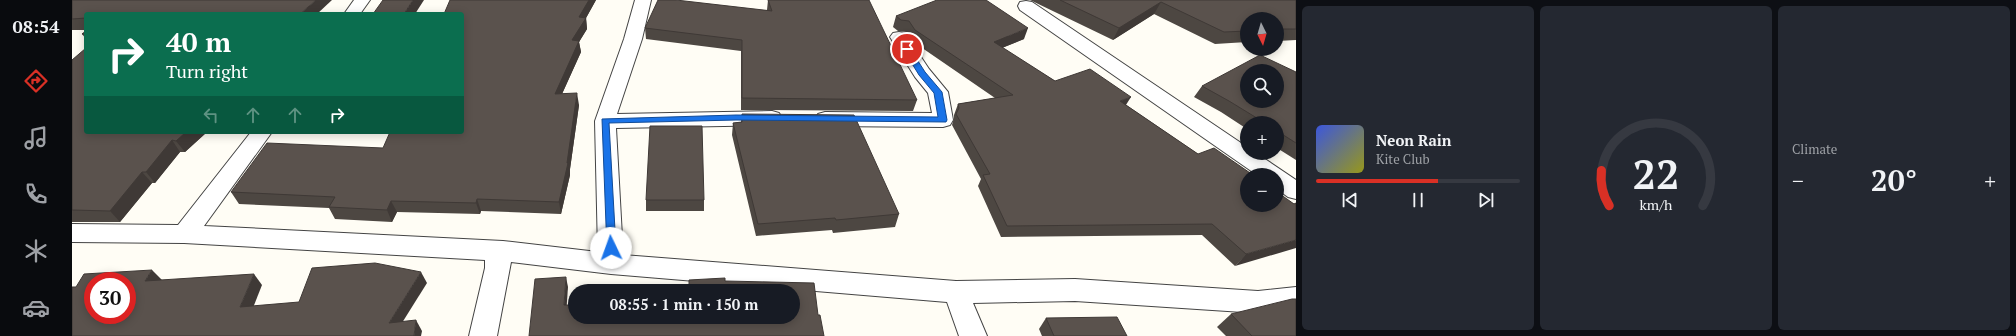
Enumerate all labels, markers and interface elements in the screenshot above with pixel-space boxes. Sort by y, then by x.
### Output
north arrow [1240,12,1284,56]
map controls [1240,12,1284,212]
text: 08:54 [13,14,59,38]
text: 40 m [166,23,231,60]
icon: right [100,28,152,80]
pin [890,32,924,66]
icon: arrive [896,38,918,60]
text: Turn right [166,59,248,83]
button: search [1240,64,1284,108]
icon: directions [22,67,50,95]
icon: left [200,104,222,126]
icon: ahead [242,104,264,126]
icon: ahead [284,104,306,126]
icon: right [326,104,348,126]
button: + [1240,116,1284,160]
icon: music [22,124,50,152]
text: Neon Rain [1376,130,1452,150]
text: Climate [1792,140,1837,158]
text: 22 [1632,146,1680,201]
text: Kite Club [1376,150,1430,168]
text: 20° [1871,160,1917,200]
text: − [1792,166,1804,195]
text: + [1984,166,1996,195]
button: − [1240,168,1284,212]
icon: phone [22,180,50,208]
icon: previous [1339,189,1361,211]
icon: pause [1407,189,1429,211]
icon: next [1475,189,1497,211]
text: km/h [1640,195,1673,214]
position arrow [590,227,632,269]
icon: climate [22,237,50,265]
speed limit sign: 30 [84,272,136,324]
icon: car [22,294,50,322]
text: 08:55 · 1 min · 150 m [610,294,758,314]

